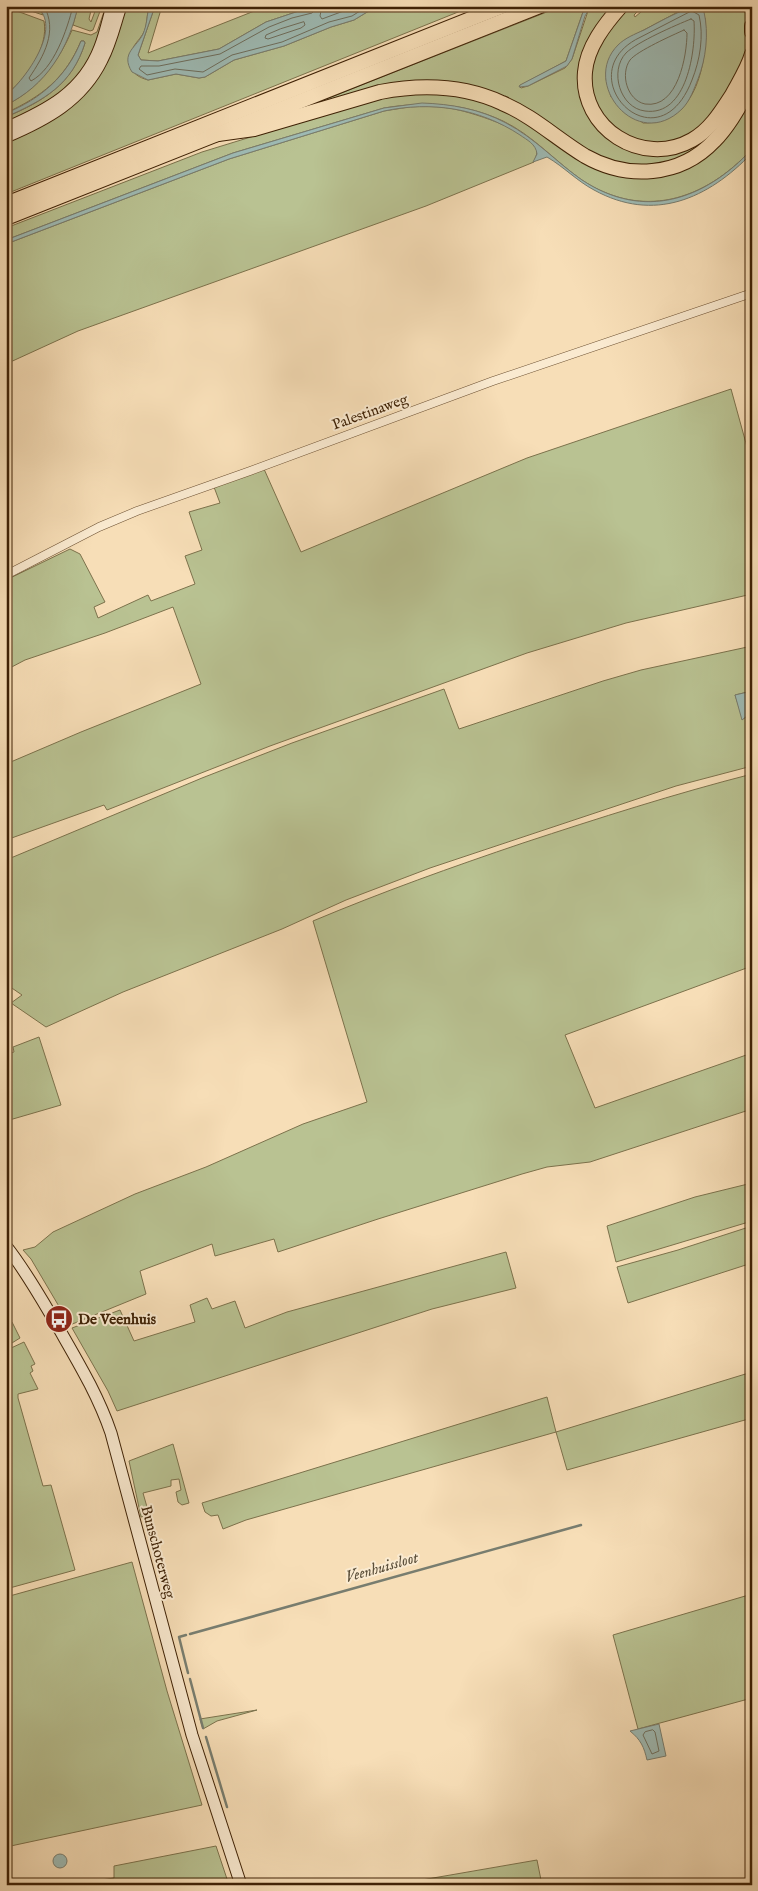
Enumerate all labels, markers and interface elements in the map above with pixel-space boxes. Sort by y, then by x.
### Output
street label: Palestinaweg [329,389,411,435]
bus stop icon: De Veenhuis [44,1304,74,1334]
place label: De Veenhuis [78,1310,157,1329]
street label: Bunschoterweg [136,1503,180,1602]
water label: Veenhuissloot [343,1548,422,1588]

